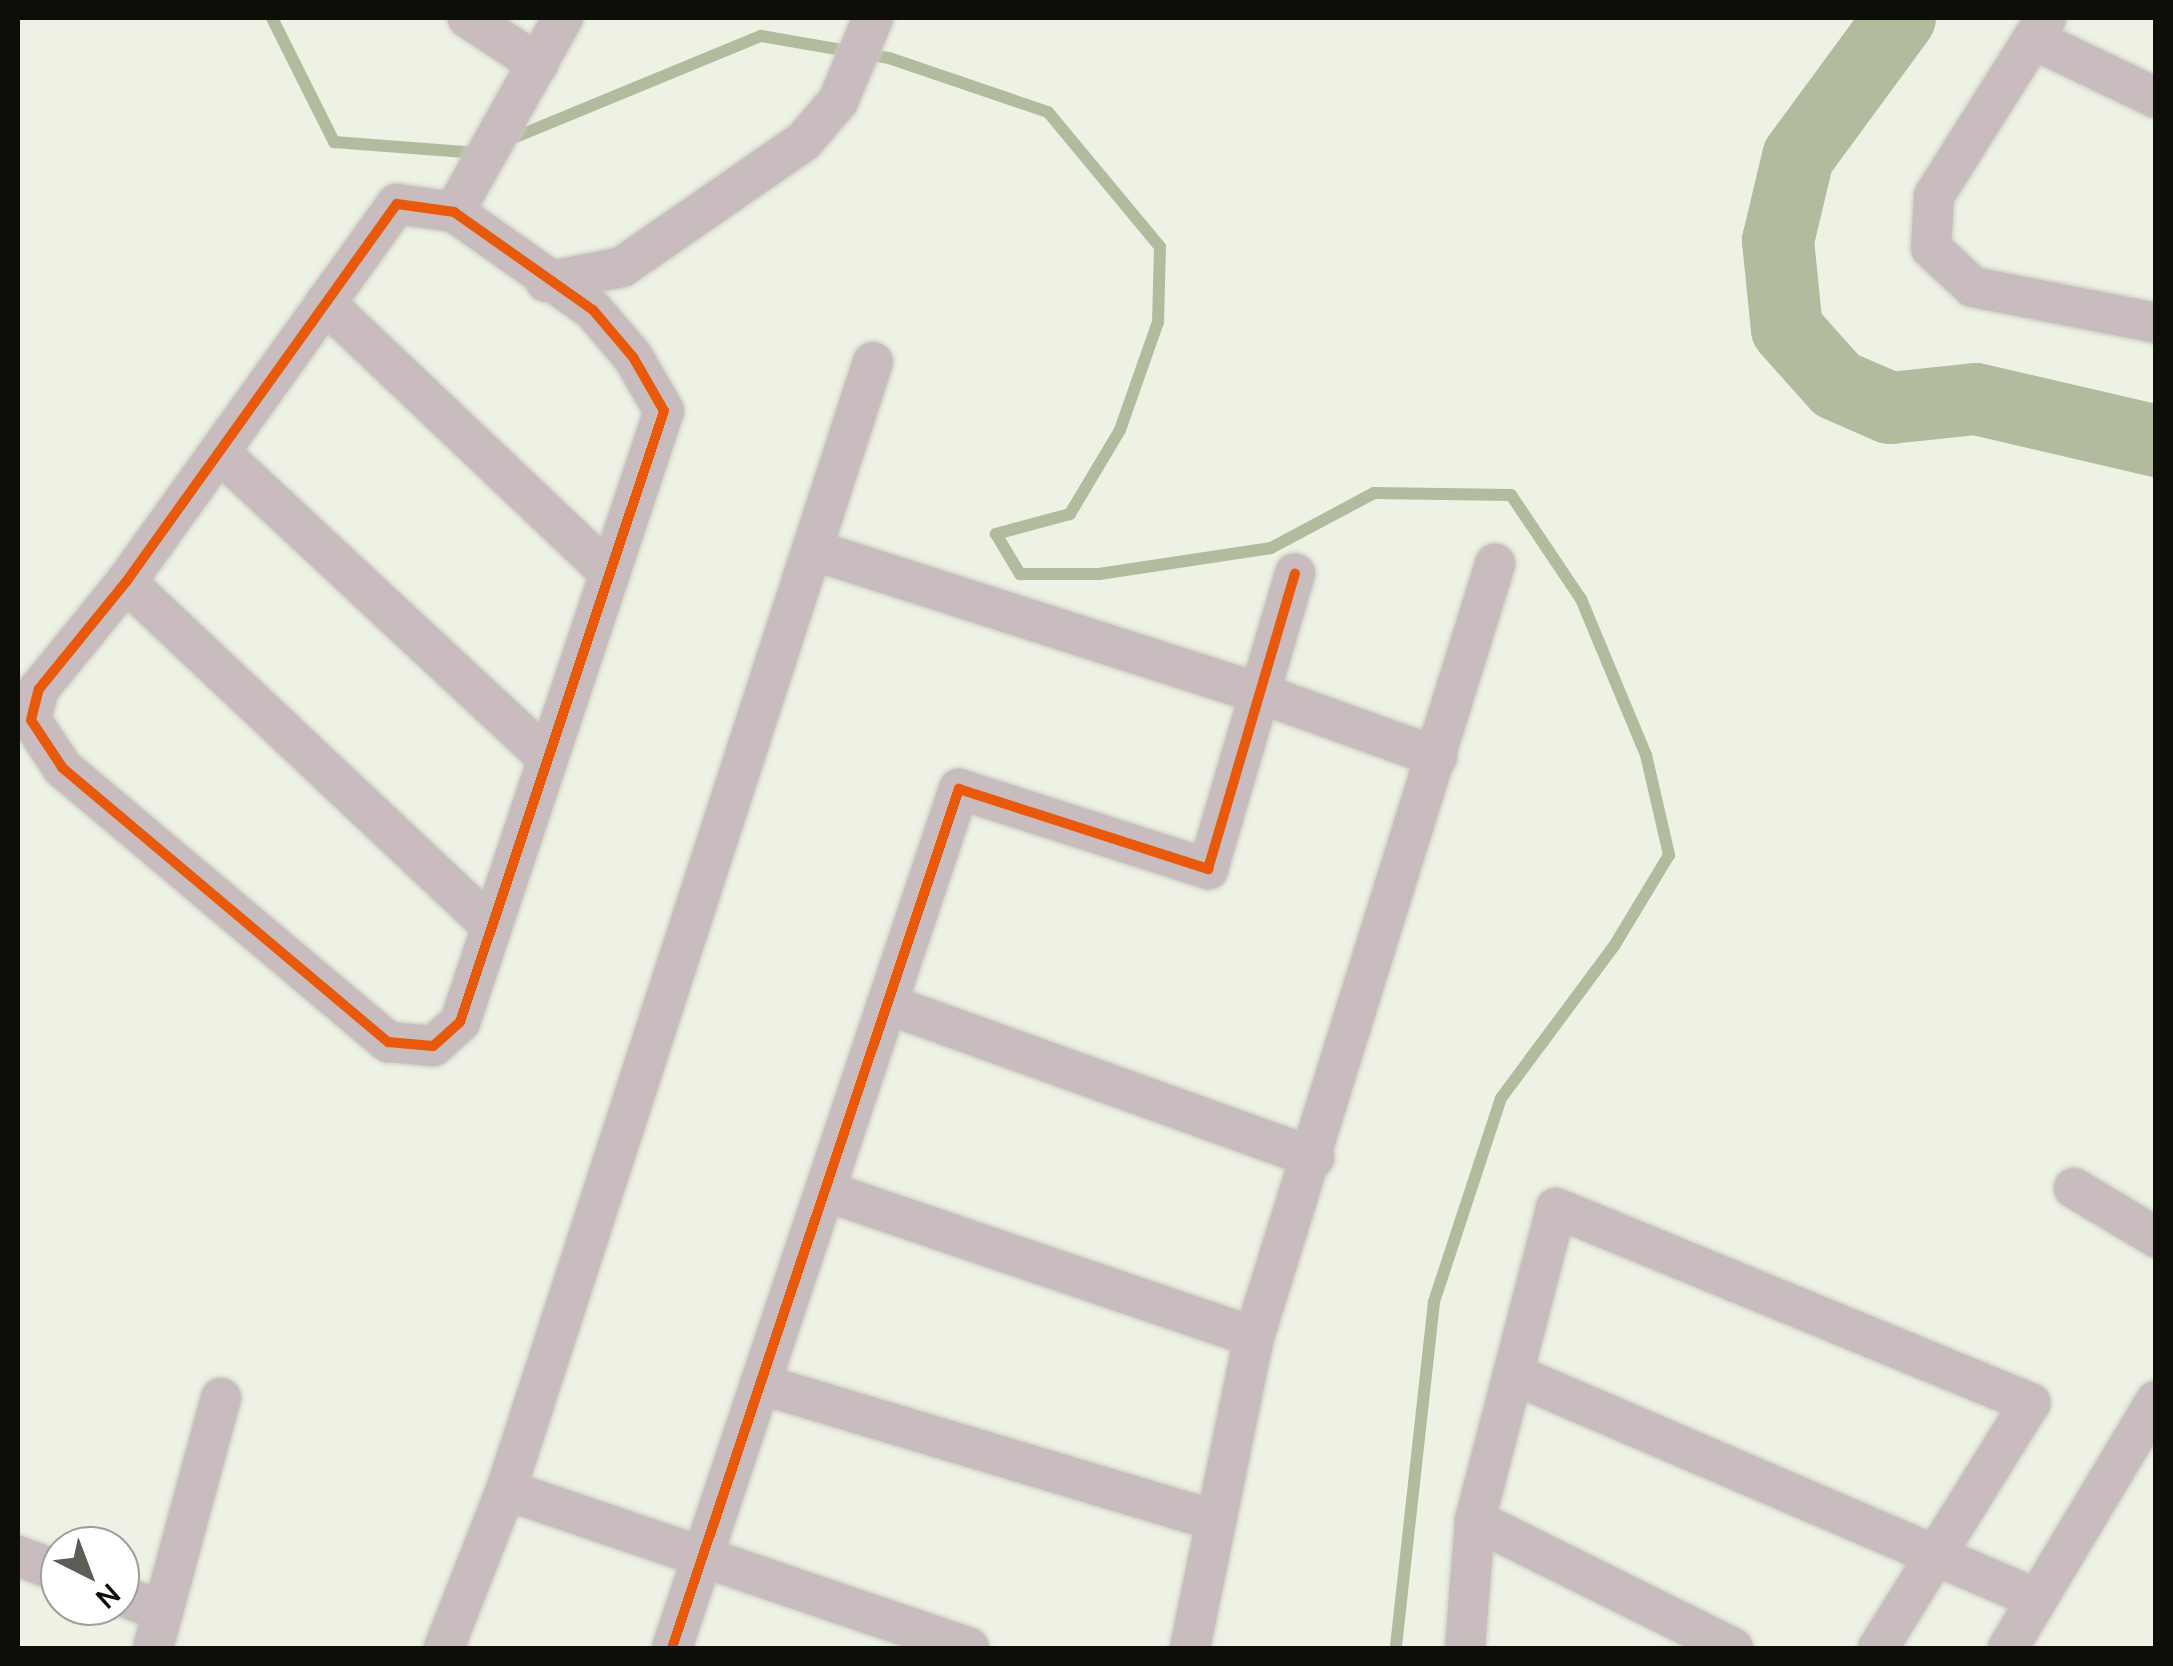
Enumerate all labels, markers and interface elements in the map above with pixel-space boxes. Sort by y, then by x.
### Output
north arrow [40,1526,140,1626]
text: N [89,1576,129,1618]

